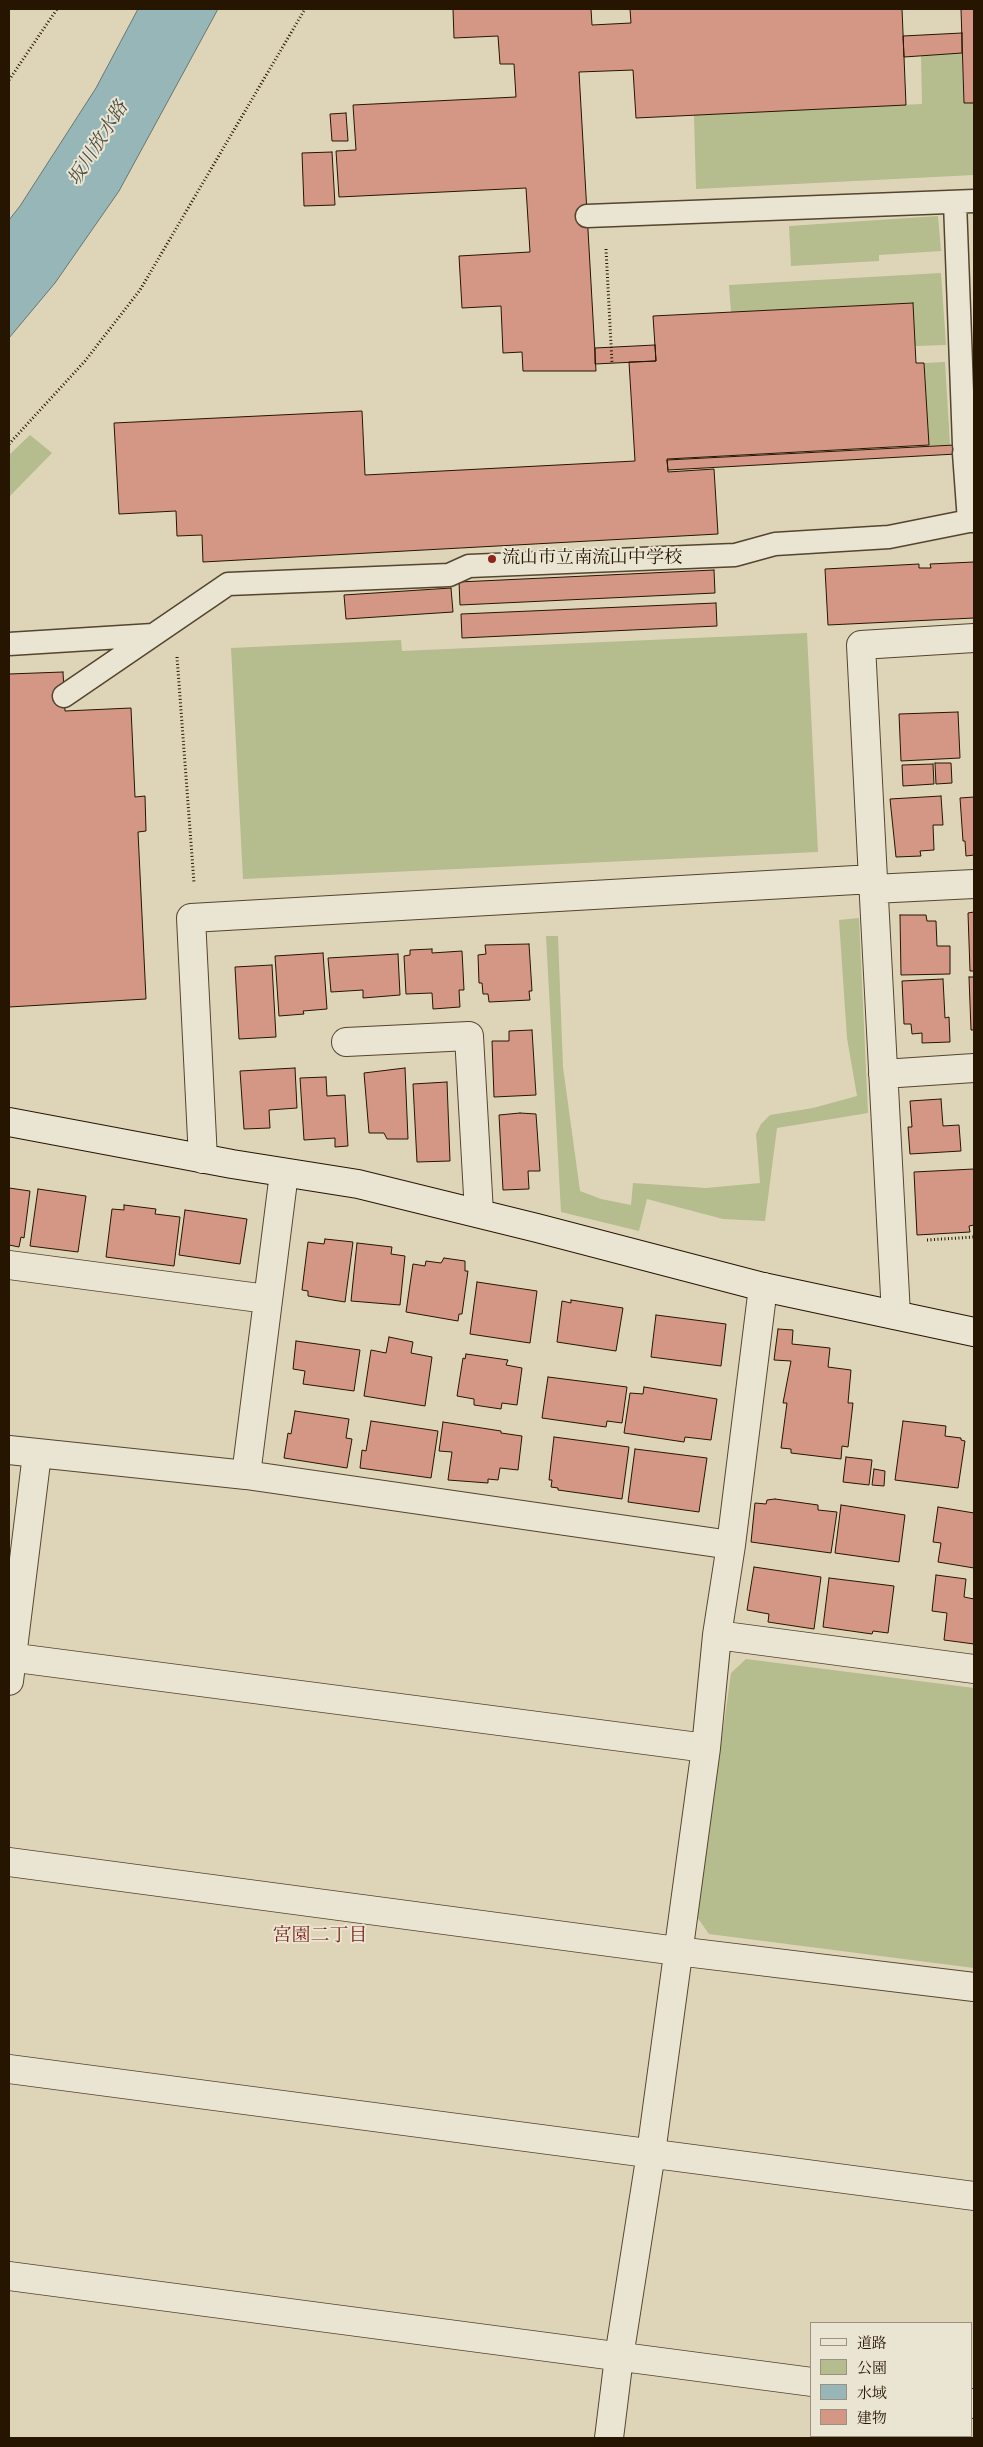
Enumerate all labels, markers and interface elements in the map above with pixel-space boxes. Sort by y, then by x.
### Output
water label: 坂川放水路 [64,98,134,190]
place label: 流山市立南流山中学校 [502,548,682,570]
marker: 流山市立南流山中学校 [486,553,498,565]
district label: 宮園二丁目 [273,1926,367,1948]
legend [810,2322,973,2437]
text: 道路 [857,2333,887,2353]
text: 公園 [857,2358,887,2378]
text: 水域 [857,2383,887,2403]
text: 建物 [857,2408,887,2428]

